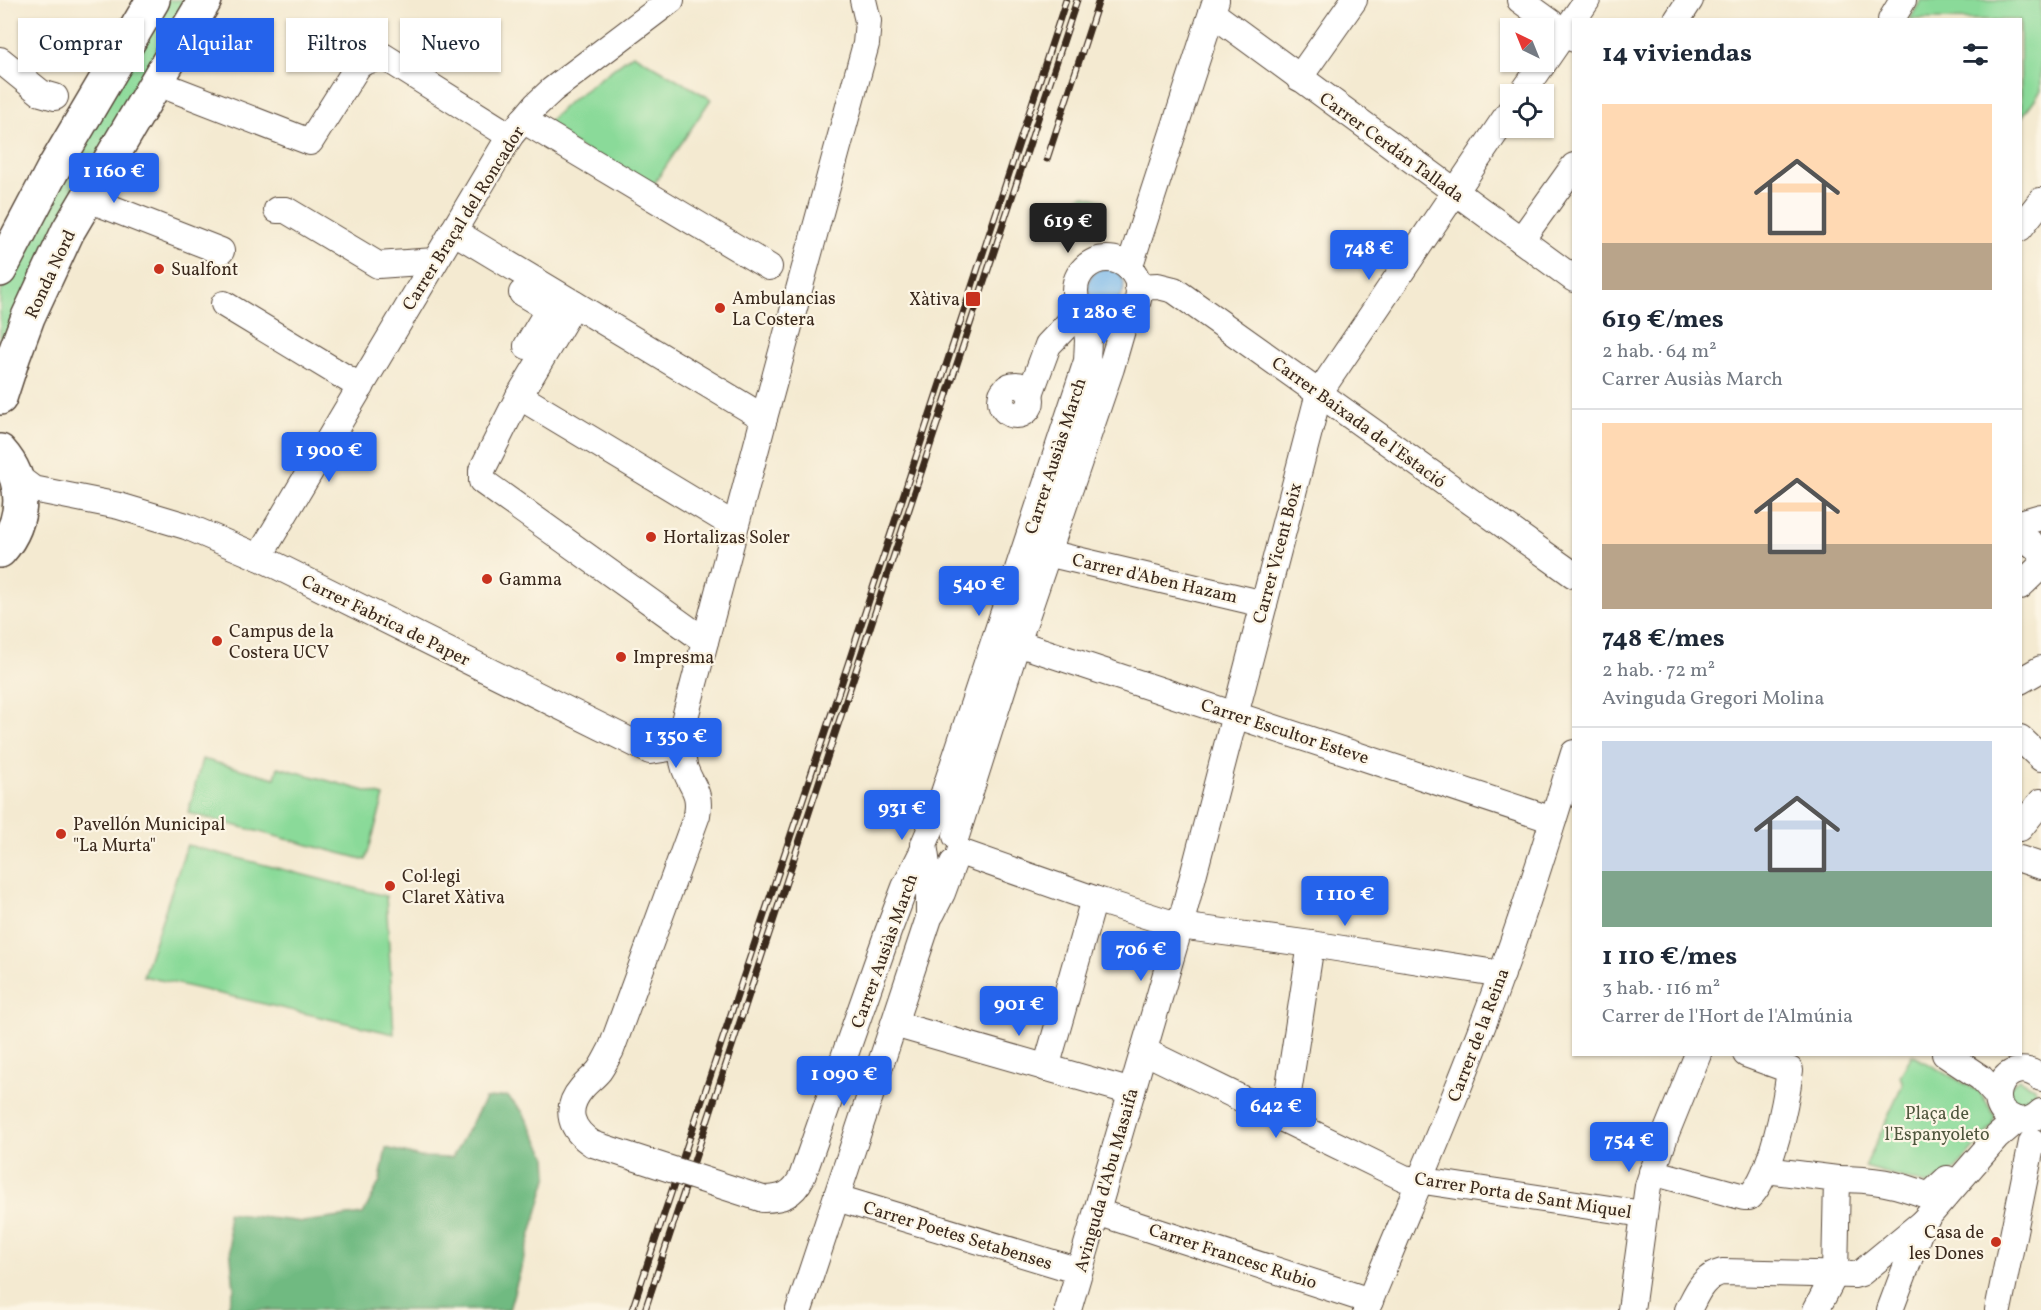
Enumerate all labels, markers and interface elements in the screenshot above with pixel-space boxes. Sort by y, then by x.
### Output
chip: Comprar [18,18,144,72]
chip: Alquilar [156,18,274,72]
chip: Filtros [286,18,388,72]
chip: Nuevo [400,18,501,72]
north arrow [1500,18,1554,72]
map controls [1500,18,1554,138]
text: 14 viviendas [1602,36,1752,72]
icon: filters [1959,38,1992,71]
button: locate [1500,84,1554,138]
street label: Carrer Cerdán Tallada [1314,87,1469,209]
street label: Carrer Braçal del Roncador [397,121,532,316]
icon: home [1743,143,1851,251]
pin: 1 160 € [59,153,169,204]
text: 1 160 € [83,158,145,186]
pin: 619 € [1026,203,1110,254]
text: 619 € [1044,208,1092,236]
street label: Ronda Nord [20,226,83,323]
pin: 748 € [1327,230,1411,281]
text: 748 € [1344,235,1394,263]
place label: Sualfont [171,258,238,283]
marker: Sualfont [152,262,166,276]
place label: Ambulancias La Costera [732,287,836,333]
place label: Xàtiva [909,288,960,313]
marker: Xàtiva [964,290,982,308]
pin: 1 280 € [1049,294,1159,345]
text: 1 280 € [1072,299,1136,327]
marker: Ambulancias La Costera [713,301,727,315]
text: 619 €/mes [1602,302,1724,338]
text: 2 hab. · 64 m² [1602,338,1717,366]
street label: Carrer Baixada de l'Estació [1266,351,1450,495]
text: Carrer Ausiàs March [1602,366,1783,394]
street label: Carrer Ausiàs March [1019,375,1094,538]
pin: 1 900 € [274,432,384,483]
text: 1 900 € [296,437,362,465]
icon: home [1743,462,1851,570]
street label: Carrer Vicent Boix [1248,480,1309,626]
place label: Hortalizas Soler [663,526,790,551]
marker: Hortalizas Soler [644,530,658,544]
street label: Carrer d'Aben Hazam [1069,548,1240,611]
pin: 540 € [937,566,1021,617]
place label: Gamma [499,568,562,593]
street label: Carrer Fabrica de Paper [297,570,474,673]
text: 540 € [953,571,1005,599]
marker: Gamma [480,572,494,586]
place label: Campus de la Costera UCV [229,620,334,666]
text: 748 €/mes [1602,621,1725,657]
marker: Campus de la Costera UCV [210,634,224,648]
place label: Impresma [633,646,714,671]
marker: Impresma [614,650,628,664]
text: 2 hab. · 72 m² [1602,657,1715,685]
text: Avinguda Gregori Molina [1602,685,1824,713]
street label: Carrer Escultor Esteve [1197,693,1372,771]
pin: 1 350 € [621,718,731,769]
text: 1 350 € [645,723,707,751]
icon: home [1743,780,1851,888]
pin: 931 € [860,790,944,841]
text: 931 € [878,795,926,823]
place label: Pavellón Municipal "La Murta" [73,813,225,859]
marker: Pavellón Municipal "La Murta" [54,827,68,841]
place label: Col·legi Claret Xàtiva [402,865,505,911]
street label: Carrer Ausiàs March [846,870,925,1032]
pin: 1 110 € [1290,876,1400,927]
marker: Col·legi Claret Xàtiva [383,879,397,893]
text: 1 110 € [1315,881,1375,909]
pin: 706 € [1099,931,1183,982]
text: 706 € [1115,936,1167,964]
text: 1 110 €/mes [1602,939,1737,975]
street label: Carrer de la Reina [1442,965,1516,1106]
text: 3 hab. · 116 m² [1602,975,1720,1003]
pin: 901 € [977,986,1061,1037]
text: 901 € [994,991,1044,1019]
text: Carrer de l'Hort de l'Almúnia [1602,1003,1853,1031]
pin: 1 090 € [789,1056,899,1107]
text: 1 090 € [811,1061,877,1089]
street label: Avinguda d'Abu Masaifa [1069,1085,1146,1275]
pin: 642 € [1234,1088,1318,1139]
text: 642 € [1250,1093,1302,1121]
park label: Plaça de l'Espanyoleto [1884,1102,1990,1148]
pin: 754 € [1587,1122,1671,1173]
text: 754 € [1604,1127,1654,1155]
street label: Carrer Porta de Sant Miquel [1412,1167,1633,1226]
street label: Carrer Poetes Setabenses [860,1196,1055,1277]
street label: Carrer Francesc Rubio [1145,1218,1320,1296]
place label: Casa de les Dones [1909,1221,1984,1267]
marker: Casa de les Dones [1989,1235,2003,1249]

